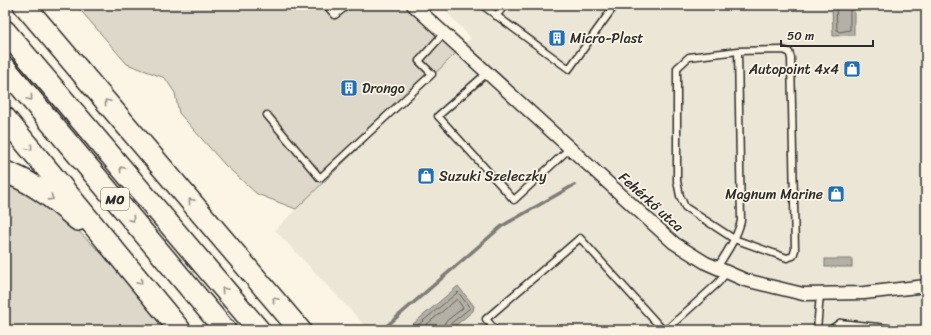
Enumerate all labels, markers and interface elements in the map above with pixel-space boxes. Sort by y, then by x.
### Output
scale bar [781,22,873,48]
text: 50 m [787,25,814,47]
place label: Micro-Plast [570,26,643,51]
building icon: Micro-Plast [547,28,567,48]
place label: Autopoint 4x4 [748,57,839,82]
shop icon: Autopoint 4x4 [842,59,862,79]
place label: Drongo [362,76,405,101]
building icon: Drongo [339,78,359,98]
one-way arrow [26,94,33,101]
one-way arrow [104,99,111,107]
one-way arrow [26,143,33,151]
place label: Suzuki Szeleczky [439,164,547,189]
shop icon: Suzuki Szeleczky [416,166,436,186]
street label: Fehérkő utca [613,166,690,239]
one-way arrow [119,167,126,174]
place label: Magnum Marine [725,182,823,207]
shop icon: Magnum Marine [826,184,846,204]
road number: M0 [101,188,129,210]
one-way arrow [47,193,54,201]
one-way arrow [189,199,196,206]
one-way arrow [127,214,134,222]
one-way arrow [136,277,143,284]
one-way arrow [222,287,229,294]
one-way arrow [273,298,280,305]

